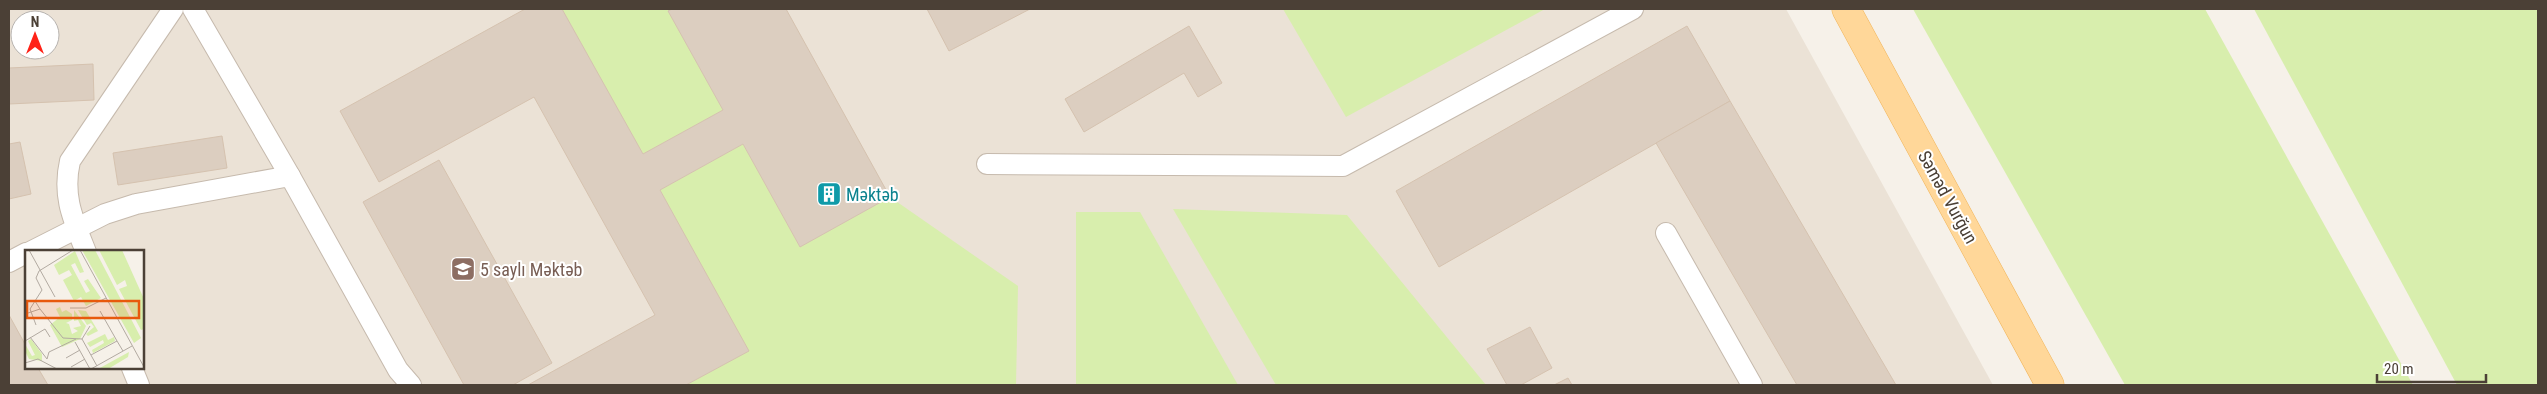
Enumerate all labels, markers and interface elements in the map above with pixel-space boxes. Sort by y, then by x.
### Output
north arrow [10,10,60,60]
text: N [31,14,39,30]
street label: Səməd Vurğun [1914,147,1982,247]
building icon: Məktəb [816,181,842,207]
place label: Məktəb [846,184,899,205]
inset map [25,250,144,369]
school or university icon: 5 saylı Məktəb [450,256,476,282]
place label: 5 saylı Məktəb [480,259,583,280]
scale bar [2377,352,2486,384]
text: 20 m [2384,360,2414,378]

